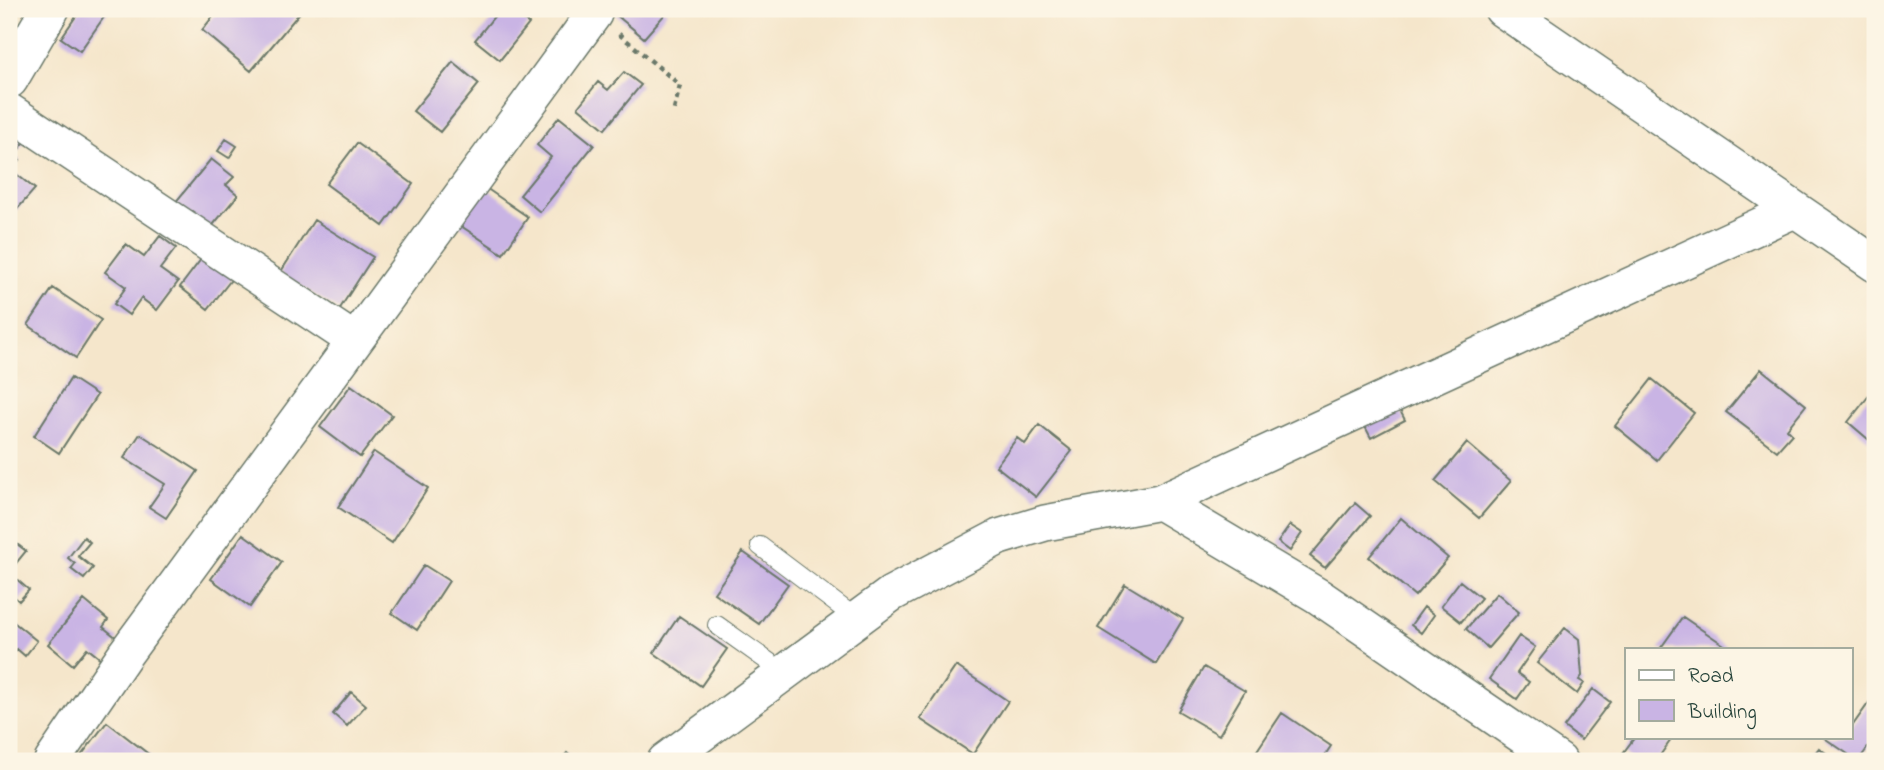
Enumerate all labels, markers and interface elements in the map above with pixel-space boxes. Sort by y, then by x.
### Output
legend [1625,648,1853,738]
text: Road [1688,662,1734,692]
text: Building [1687,698,1757,730]

